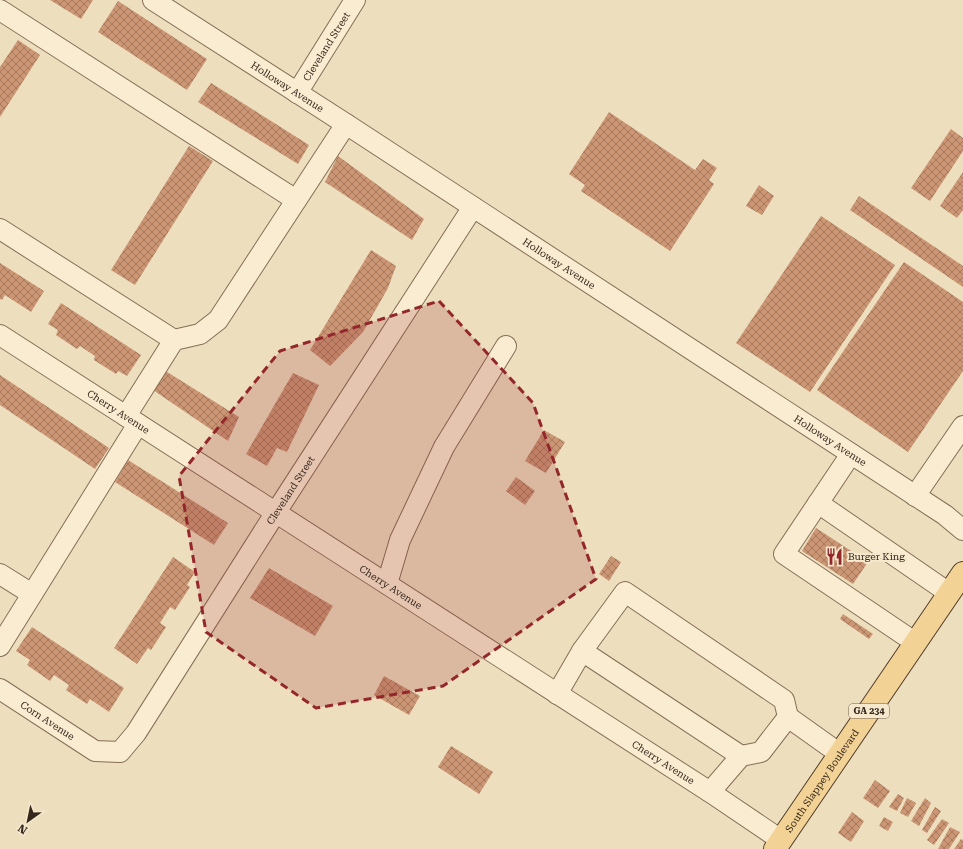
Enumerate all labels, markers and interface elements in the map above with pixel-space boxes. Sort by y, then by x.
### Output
street label: Cleveland Street [300,10,352,83]
street label: Holloway Avenue [249,59,326,114]
street label: Holloway Avenue [521,236,598,291]
street label: Cherry Avenue [85,387,152,436]
street label: Holloway Avenue [792,413,869,468]
street label: Cleveland Street [264,454,316,526]
restaurant icon: Burger King [825,546,845,566]
place label: Burger King [848,551,905,562]
street label: Cherry Avenue [358,563,425,611]
street label: Corn Avenue [19,698,77,742]
road number: GA 234 [849,704,889,718]
street label: South Slappey Boulevard [783,726,861,834]
street label: Cherry Avenue [630,738,697,786]
north arrow [8,801,48,841]
text: N [15,821,30,837]

